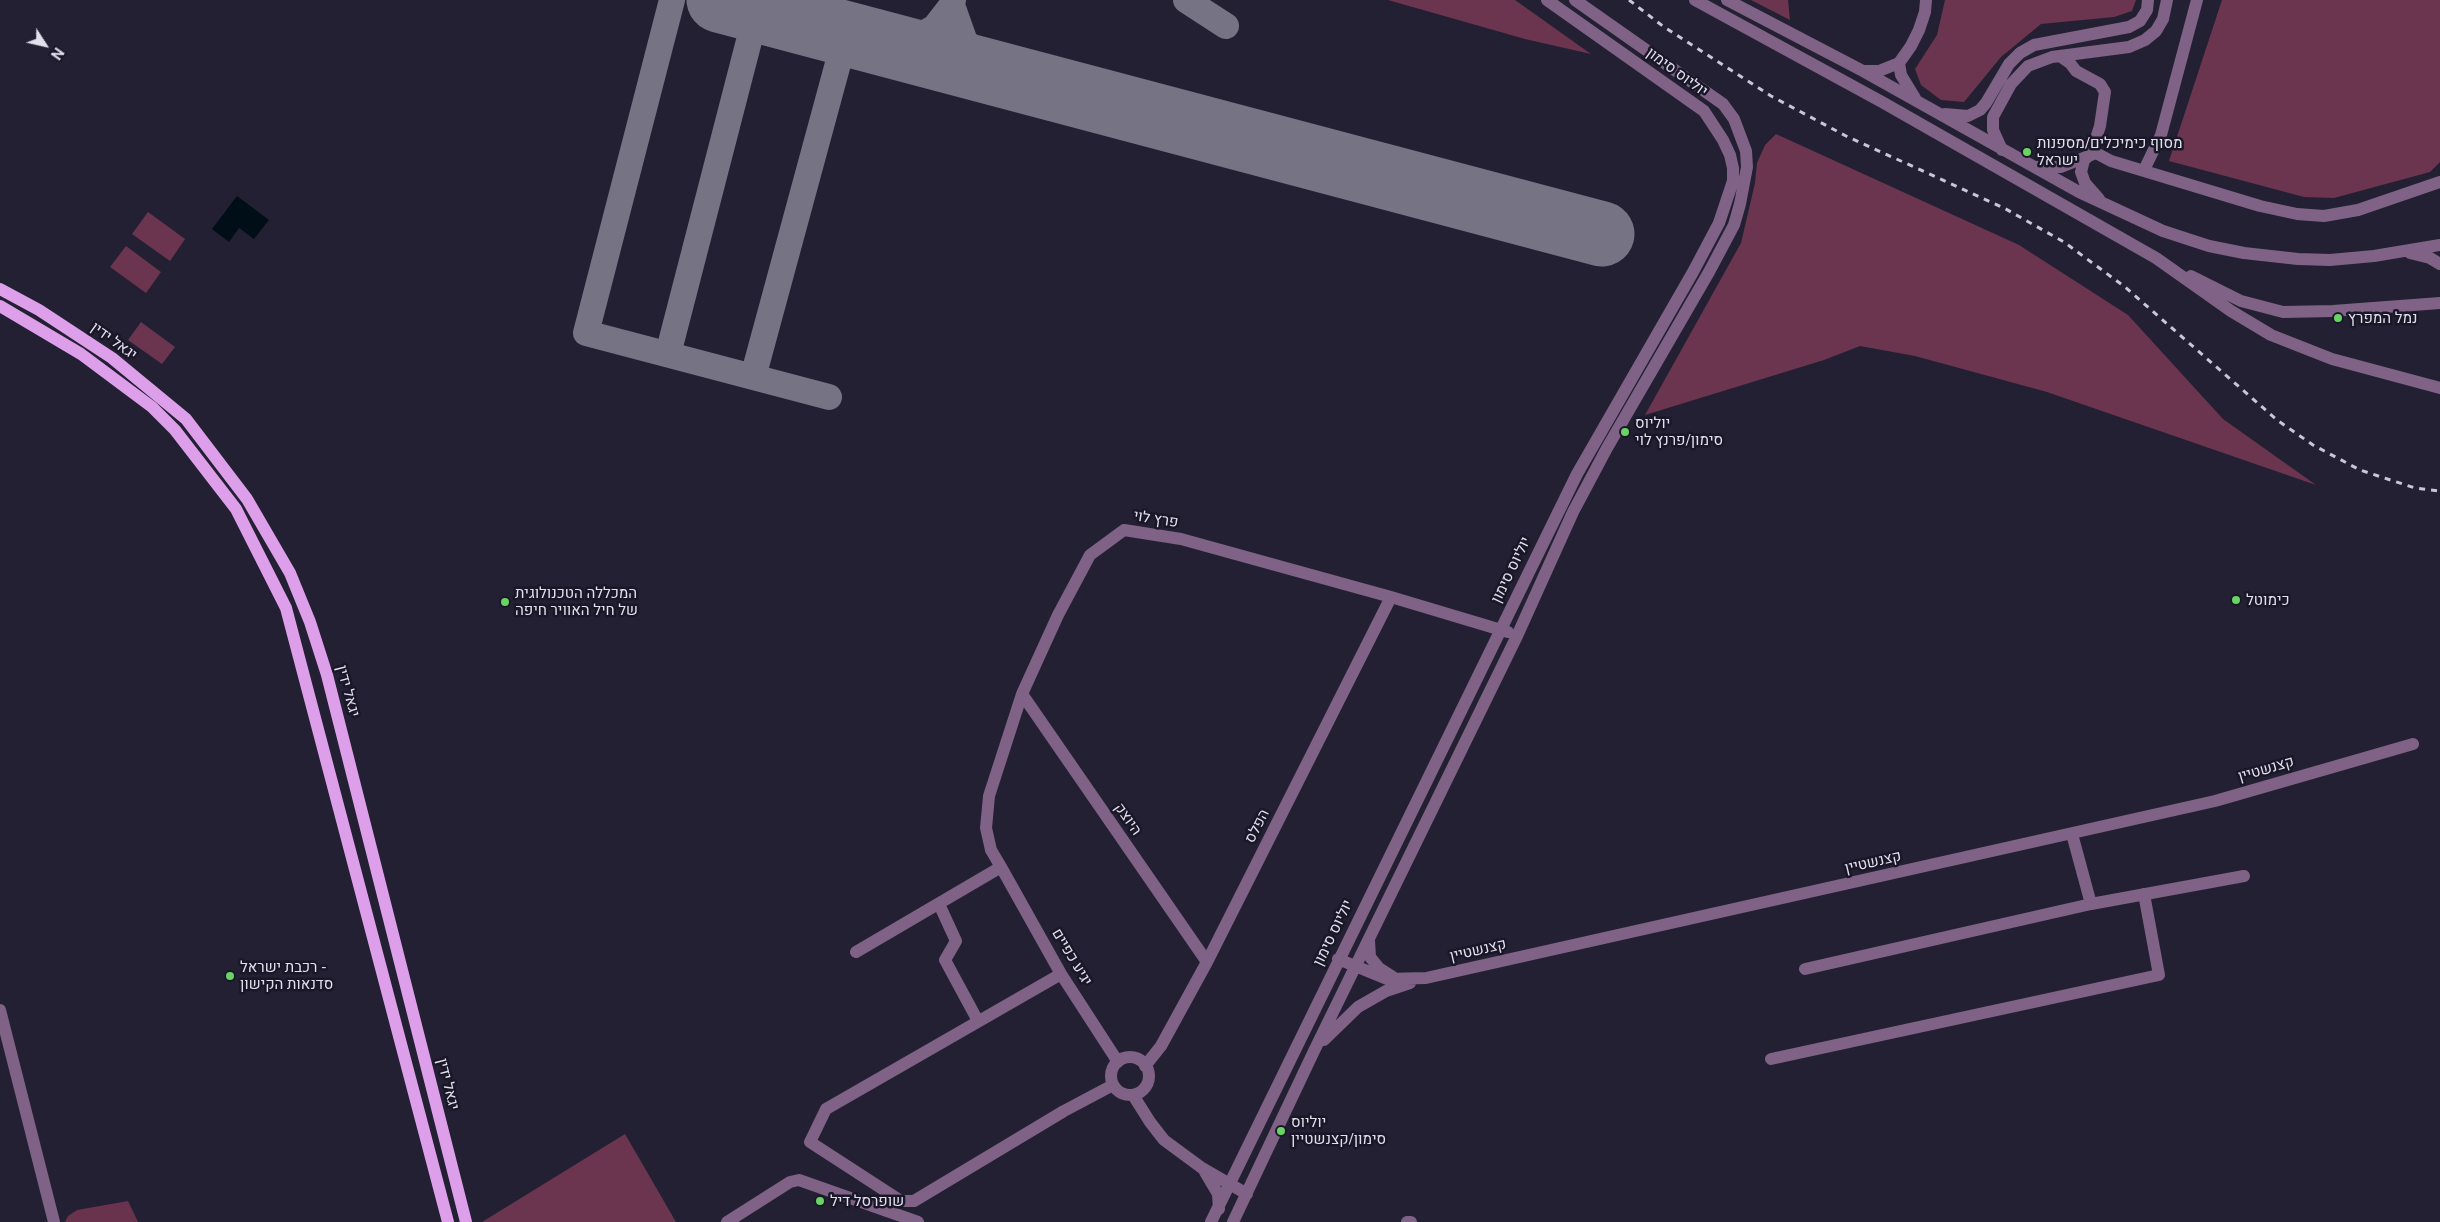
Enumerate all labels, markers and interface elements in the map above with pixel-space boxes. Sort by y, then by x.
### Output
north arrow [20,20,70,70]
street label: יוליוס סימון [1643,44,1711,100]
text: N [48,45,67,63]
place label: מסוף כימיכלים/מספנות ישראל [2037,134,2182,169]
marker: מסוף כימיכלים/מספנות ישראל [2021,146,2033,158]
place label: נמל המפרץ [2348,309,2417,327]
marker: נמל המפרץ [2332,312,2344,324]
street label: יגאל ידין [87,318,141,364]
place label: יוליוס סימון/פרנץ לוי [1635,414,1723,449]
marker: יוליוס סימון/פרנץ לוי [1619,426,1631,438]
street label: פרץ לוי [1132,507,1180,531]
street label: יוליוס סימון [1487,534,1535,606]
place label: המכללה הטכנולוגית של חיל האוויר חיפה [515,584,638,619]
place label: כימוטל [2246,591,2289,609]
marker: כימוטל [2230,594,2242,606]
marker: המכללה הטכנולוגית של חיל האוויר חיפה [499,596,511,608]
street label: יגאל ידין [333,663,363,719]
street label: קצנשטיין [2236,752,2296,786]
street label: היוצק [1111,799,1145,839]
street label: הפלס [1241,806,1273,846]
street label: קצנשטיין [1843,847,1903,877]
street label: יוליוס סימון [1309,897,1357,969]
street label: יגיע כפיים [1048,925,1096,989]
street label: קצנשטיין [1448,935,1508,965]
place label: רכבת ישראל - סדנאות הקישון [240,958,333,993]
marker: רכבת ישראל - סדנאות הקישון [224,970,236,982]
street label: יגאל ידין [433,1056,463,1112]
place label: יוליוס סימון/קצנשטיין [1291,1113,1386,1148]
marker: יוליוס סימון/קצנשטיין [1275,1125,1287,1137]
place label: שופרסל דיל [830,1192,904,1210]
marker: שופרסל דיל [814,1195,826,1207]

